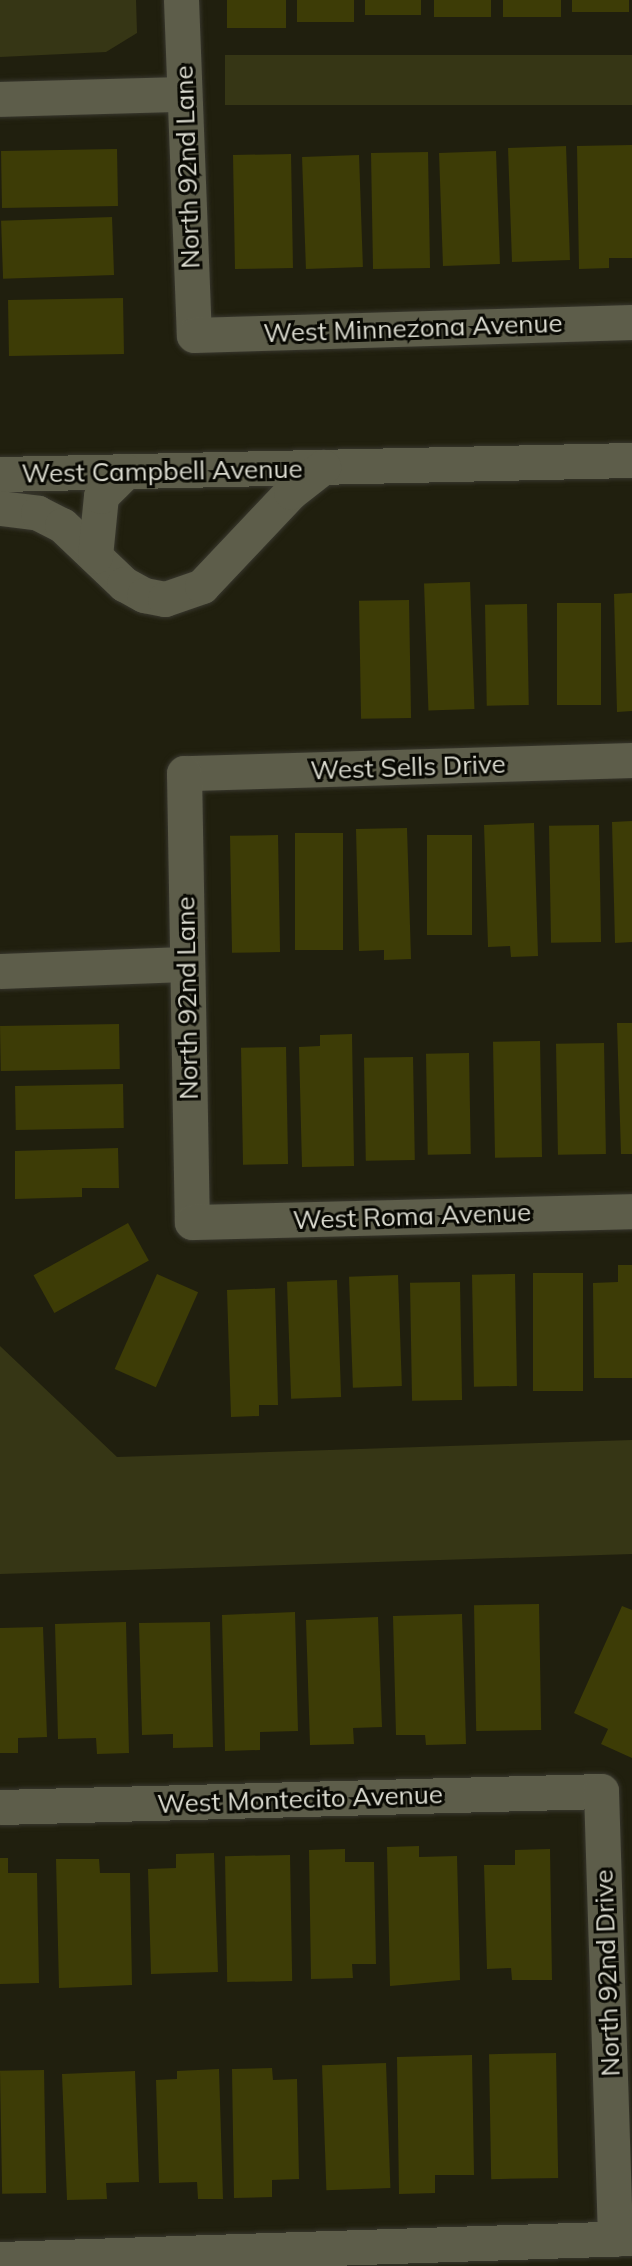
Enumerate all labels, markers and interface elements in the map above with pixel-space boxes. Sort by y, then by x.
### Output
street label: North 92nd Lane [168,65,206,269]
street label: West Minnezona Avenue [263,307,563,349]
street label: West Campbell Avenue [21,453,303,489]
street label: West Sells Drive [310,748,506,786]
street label: North 92nd Lane [170,896,204,1100]
street label: West Roma Avenue [292,1196,532,1236]
street label: West Montecito Avenue [157,1778,443,1820]
street label: North 92nd Drive [588,1869,626,2077]

